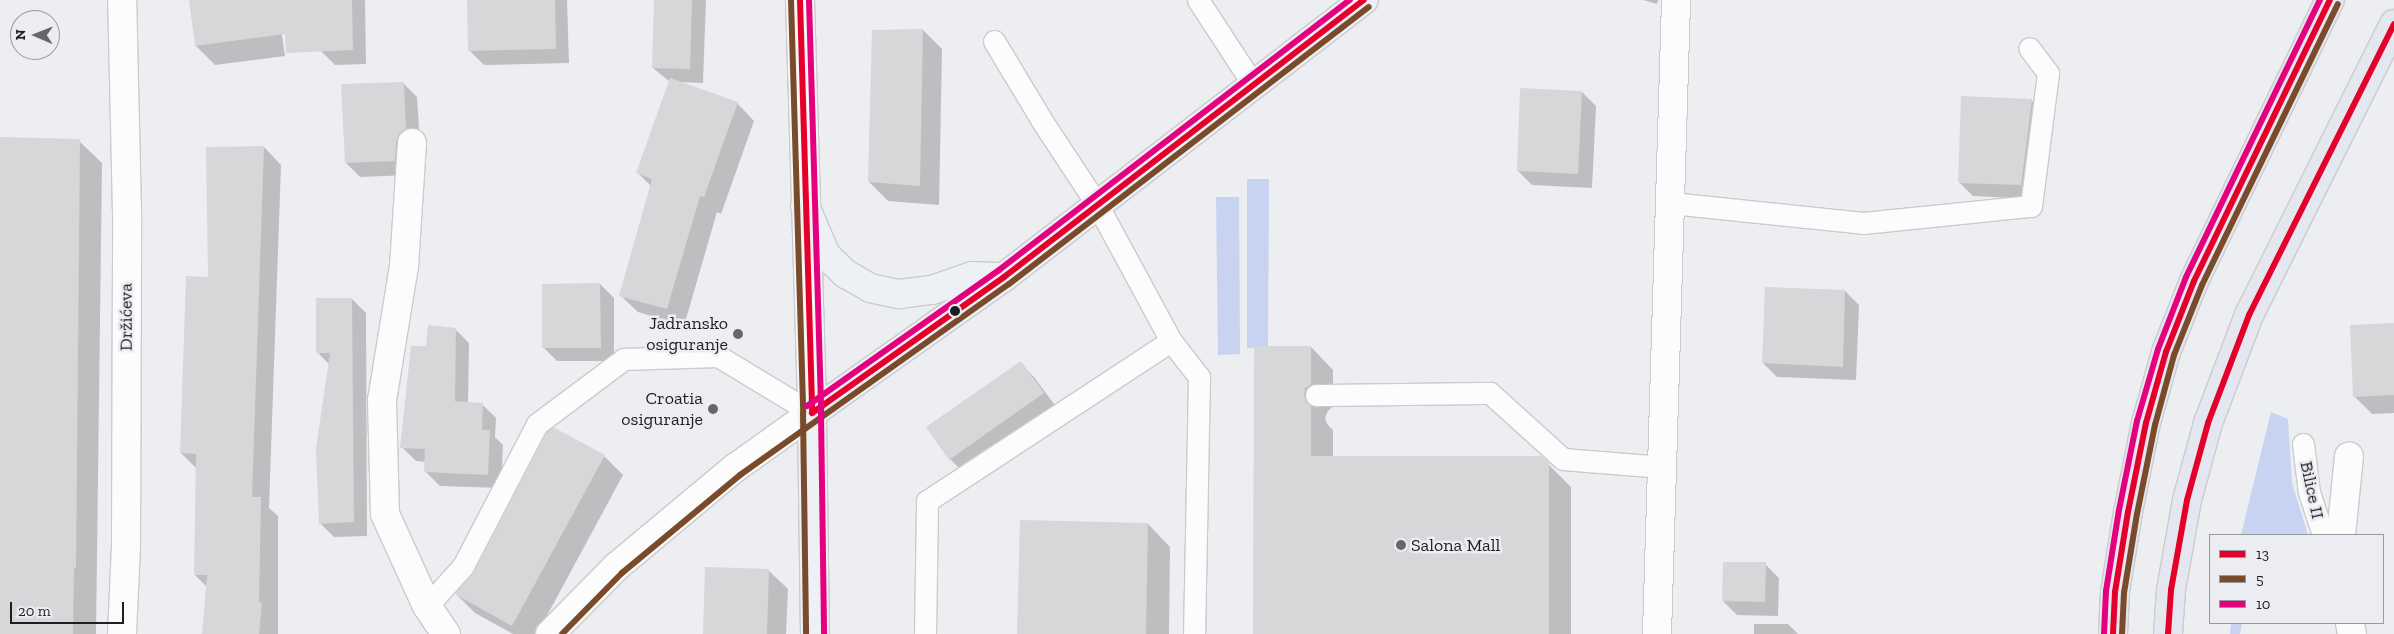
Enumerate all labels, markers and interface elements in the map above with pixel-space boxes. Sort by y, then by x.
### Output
north arrow [10,10,60,60]
text: N [12,29,29,40]
street label: Držićeva [115,283,137,351]
unlabelled marker [950,306,960,316]
place label: Jadransko osiguranje [646,313,728,356]
marker: Jadransko osiguranje [732,328,744,340]
place label: Croatia osiguranje [621,388,703,430]
marker: Croatia osiguranje [707,403,719,415]
street label: Bilice II [2295,459,2329,521]
place label: Salona Mall [1411,534,1500,556]
legend [2209,534,2384,624]
marker: Salona Mall [1395,539,1407,551]
text: 13 [2256,545,2269,563]
text: 5 [2256,570,2264,588]
scale bar [12,592,126,624]
text: 10 [2256,595,2270,613]
text: 20 m [18,602,51,620]

